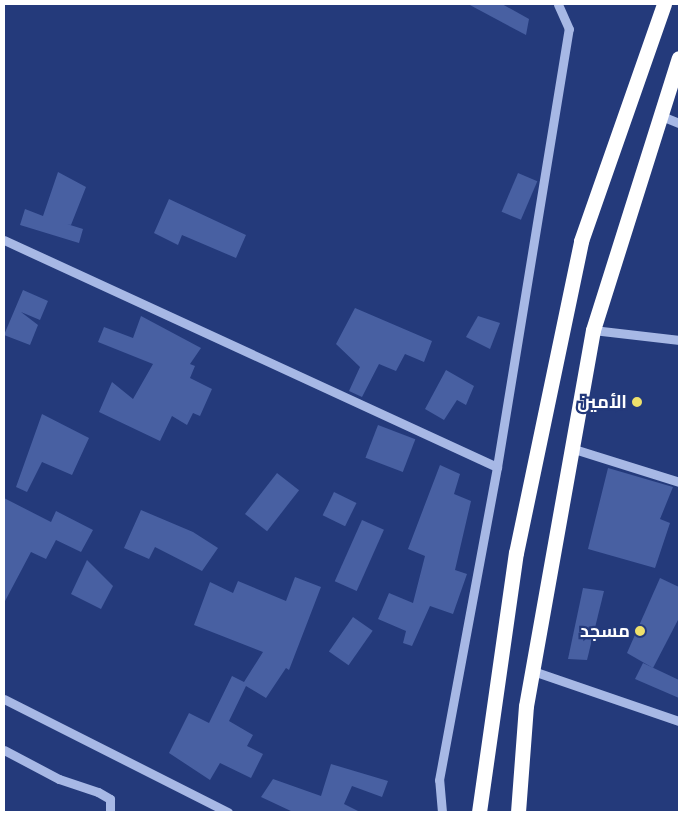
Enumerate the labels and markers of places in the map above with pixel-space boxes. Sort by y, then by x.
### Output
place label: الأمين [577,391,627,413]
marker: الأمين [631,396,643,408]
place label: مسجد [580,620,630,642]
marker: مسجد [634,625,646,637]

